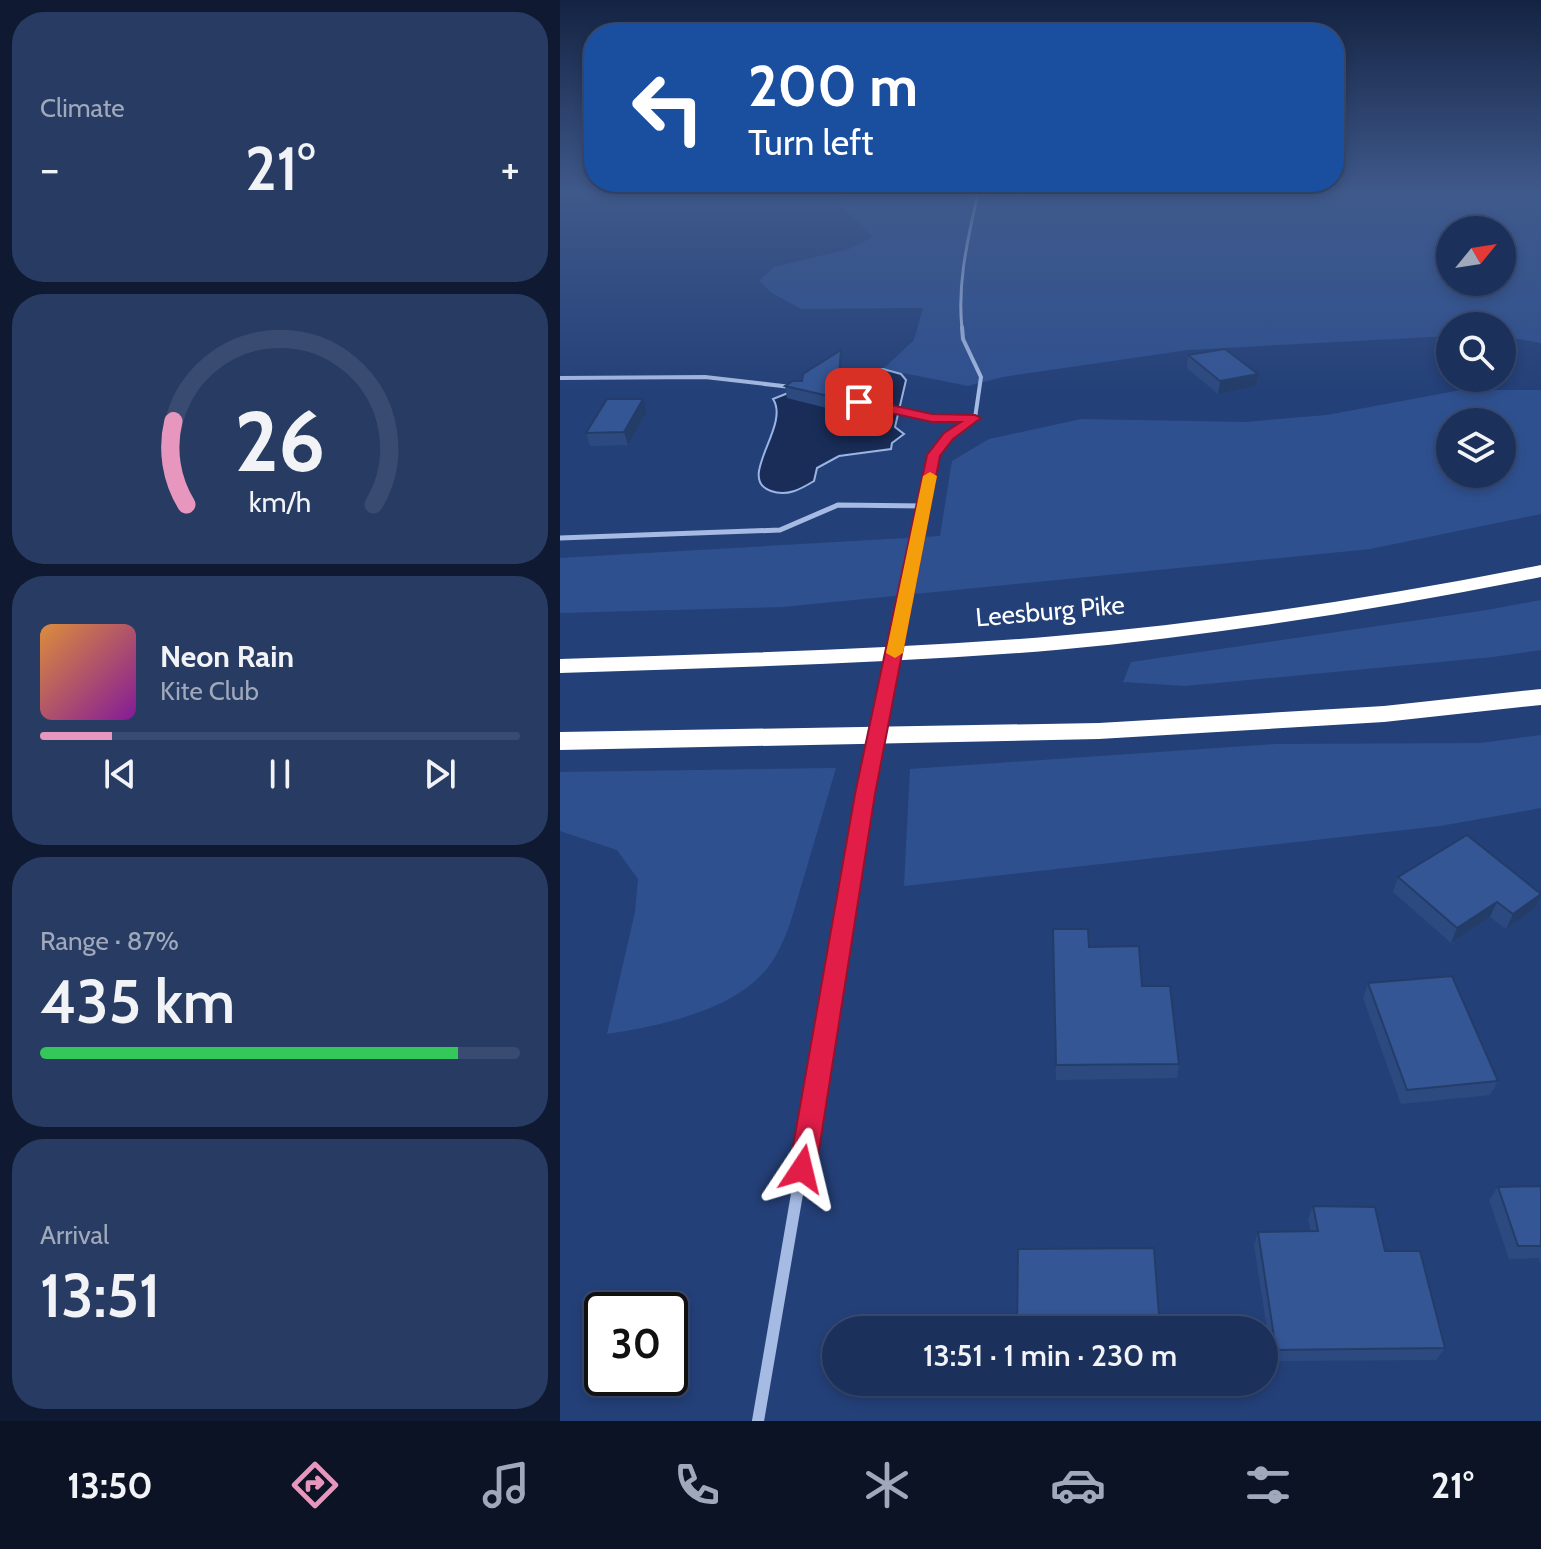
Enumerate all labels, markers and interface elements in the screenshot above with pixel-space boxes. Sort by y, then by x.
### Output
text: 200 m [748,52,918,120]
icon: left [616,56,720,160]
text: Climate [40,92,125,124]
text: Turn left [748,120,873,164]
text: 21° [245,132,315,205]
text: − [40,142,59,195]
text: + [501,142,520,195]
north arrow [1436,216,1516,296]
map controls [1436,216,1516,488]
button: search [1436,312,1516,392]
pin [825,368,893,436]
icon: arrive [837,380,881,424]
text: 26 [235,390,325,491]
button: layers [1436,408,1516,488]
text: km/h [249,484,311,519]
street label: Leesburg Pike [974,589,1126,633]
text: Neon Rain [160,638,294,675]
text: Kite Club [160,675,259,707]
icon: previous [98,752,142,796]
icon: pause [258,752,302,796]
icon: next [418,752,462,796]
text: Range · 87% [40,925,179,957]
text: 435 km [40,965,235,1038]
position arrow [760,1127,844,1211]
text: Arrival [40,1219,109,1251]
text: 13:51 [40,1259,160,1332]
speed limit sign: 30 [584,1292,688,1396]
text: 13:51 · 1 min · 230 m [923,1337,1177,1374]
icon: directions [287,1457,343,1513]
icon: music [478,1457,534,1513]
icon: phone [669,1457,725,1513]
icon: climate [859,1457,915,1513]
icon: car [1050,1457,1106,1513]
icon: filters [1240,1457,1296,1513]
text: 13:50 [67,1463,153,1507]
text: 21° [1431,1463,1474,1507]

